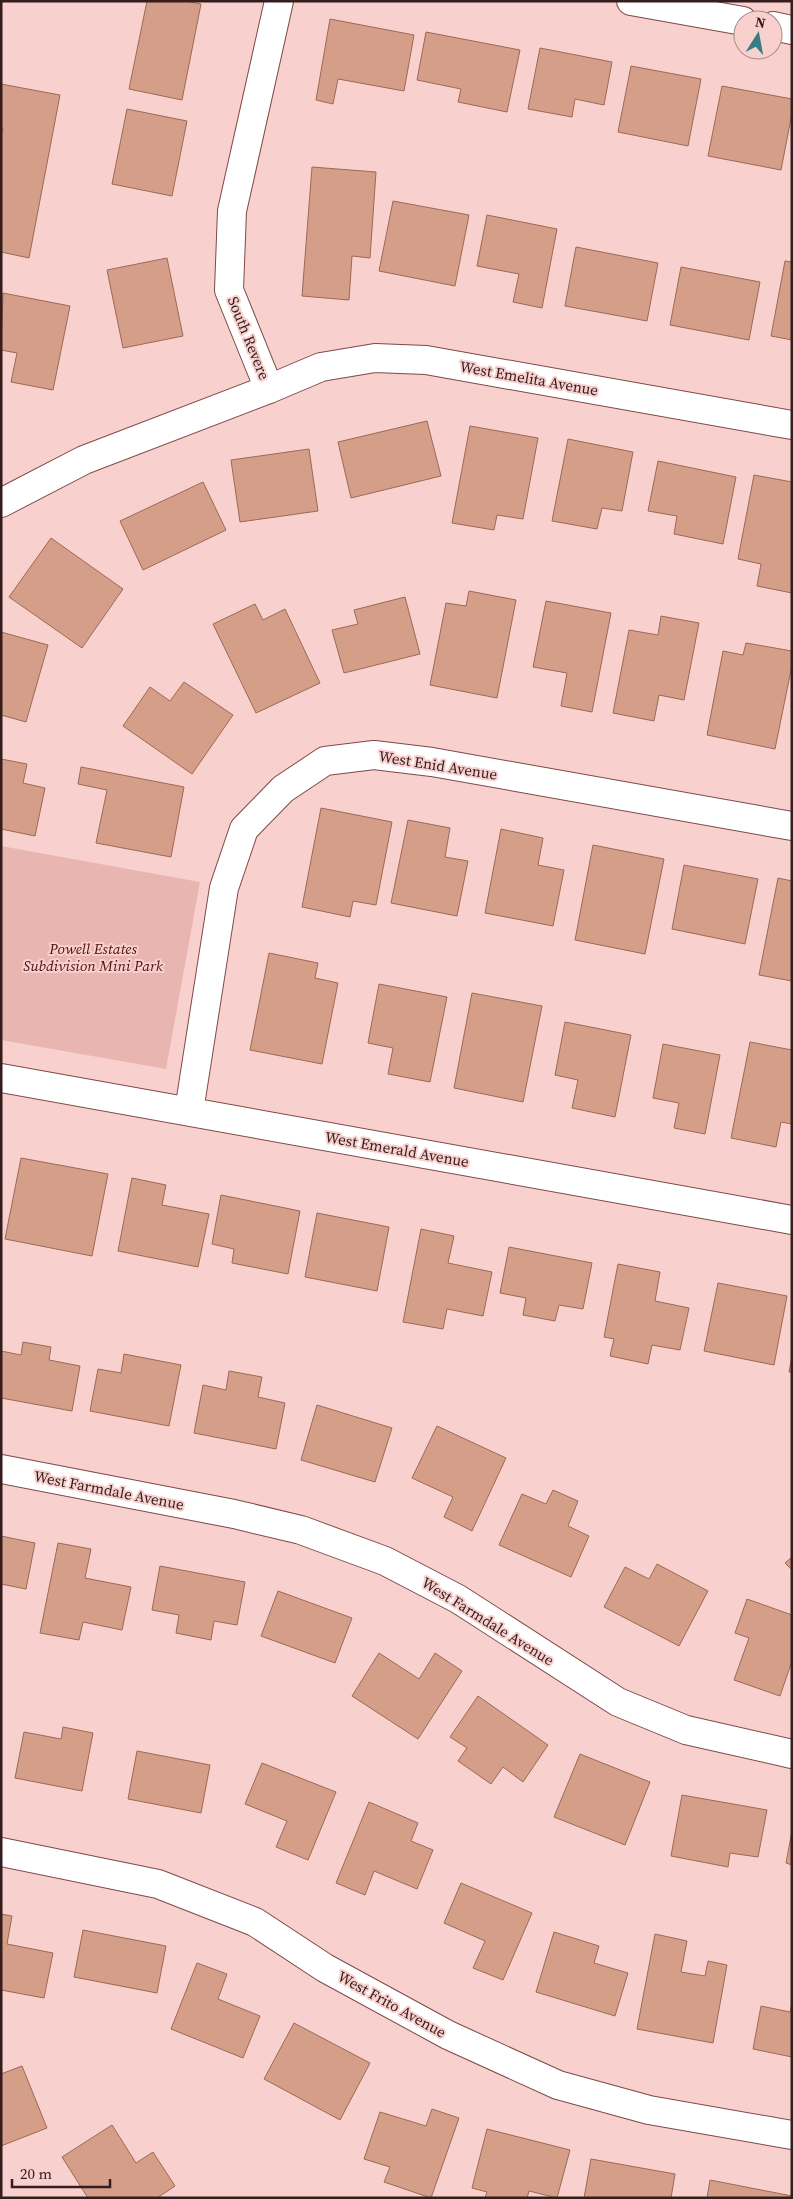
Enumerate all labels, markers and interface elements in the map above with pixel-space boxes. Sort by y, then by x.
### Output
north arrow [733,10,783,60]
text: N [754,11,767,33]
street label: South Revere [223,293,275,383]
street label: West Emelita Avenue [458,355,600,401]
street label: West Enid Avenue [377,745,499,785]
park label: Powell Estates Subdivision Mini Park [23,938,164,976]
street label: West Emerald Avenue [323,1126,471,1172]
street label: West Farmdale Avenue [32,1465,186,1515]
street label: West Farmdale Avenue [418,1572,558,1670]
street label: West Frito Avenue [334,1966,450,2043]
scale bar [12,2156,110,2188]
text: 20 m [20,2163,52,2184]

